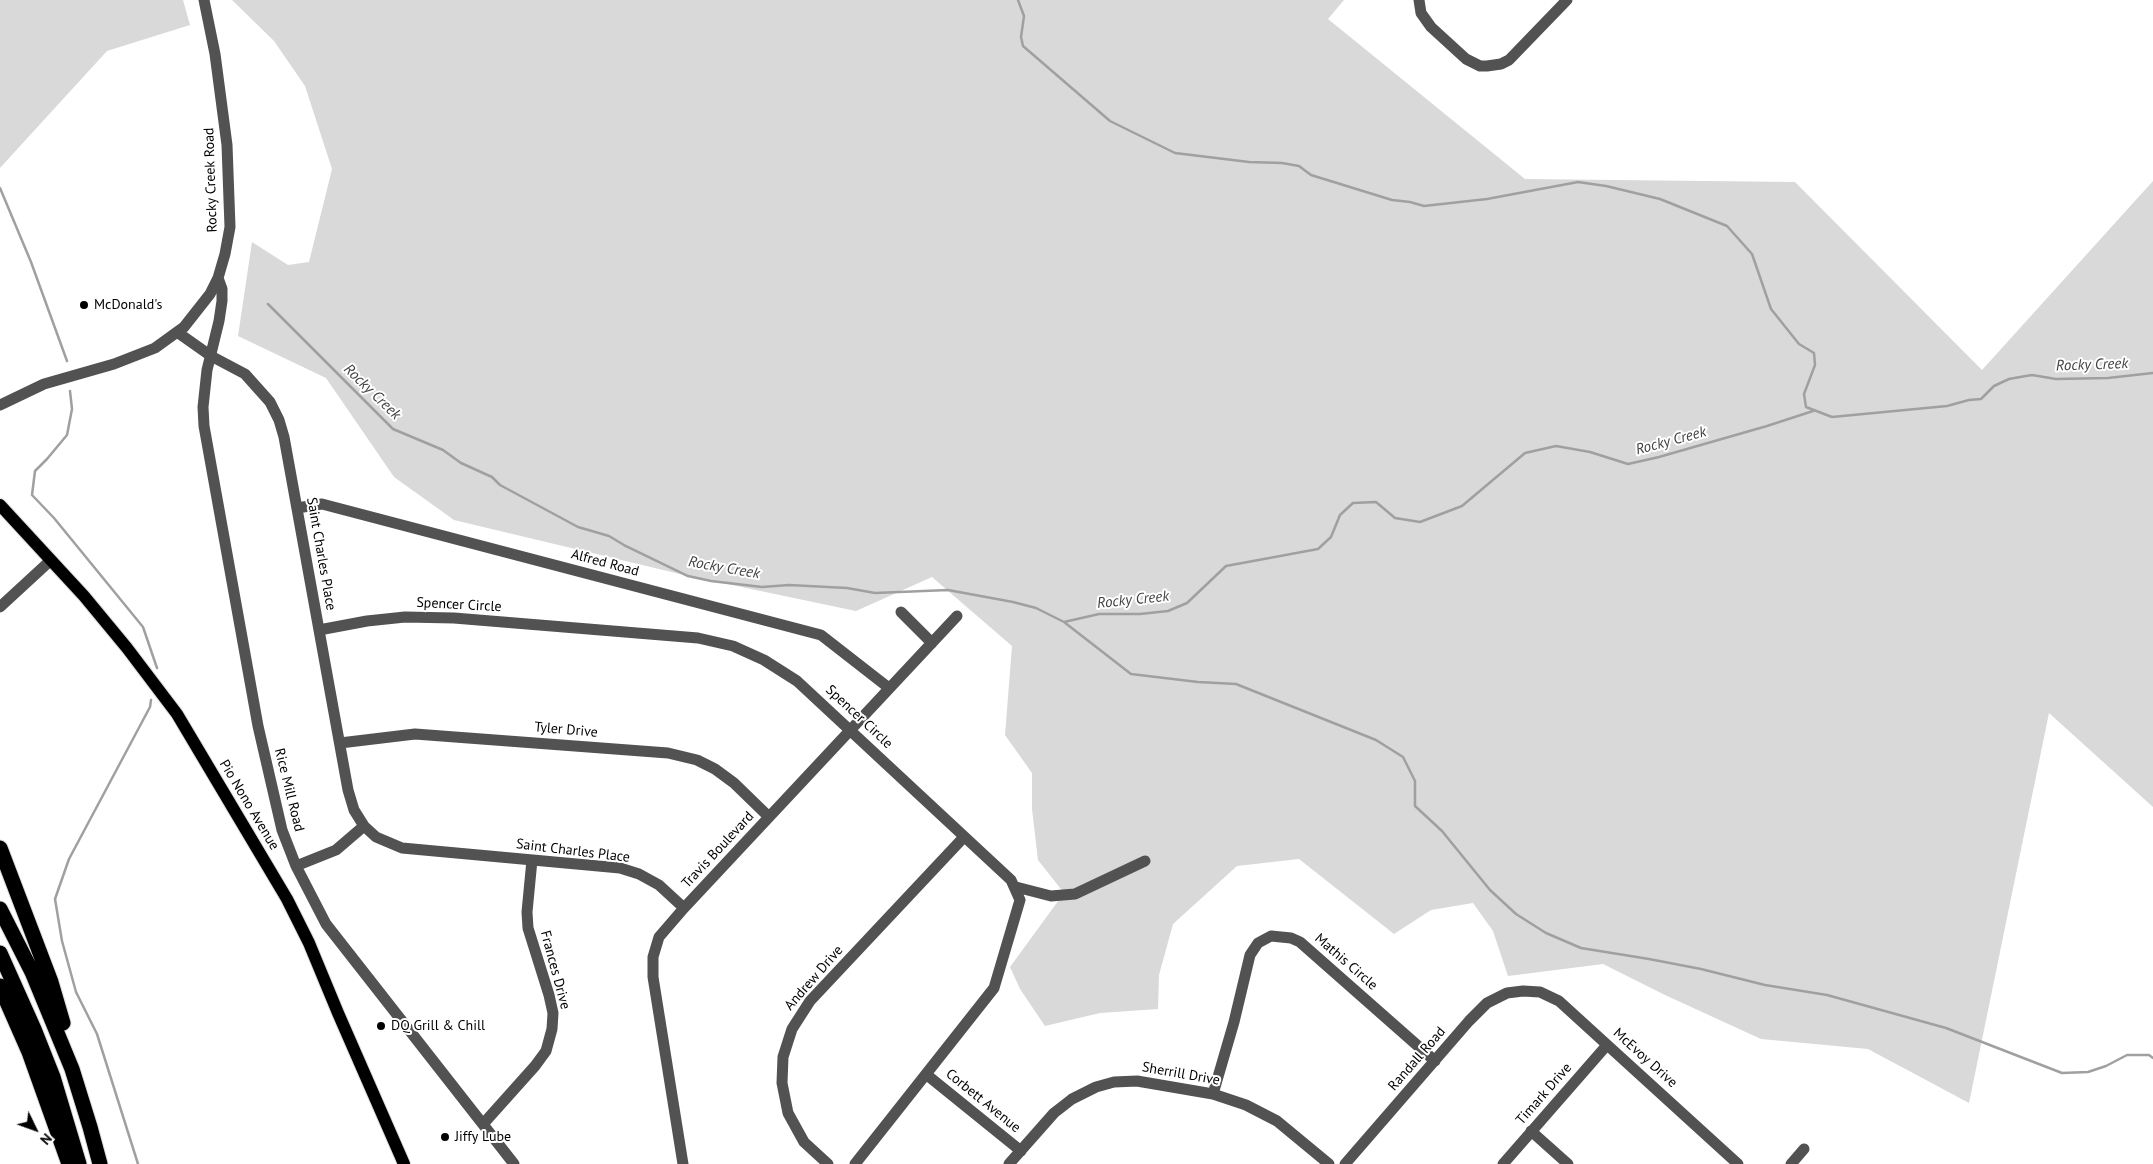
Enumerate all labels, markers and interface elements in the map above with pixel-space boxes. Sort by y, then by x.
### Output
street label: Rocky Creek Road [201,127,221,233]
place label: McDonald's [94,297,162,313]
marker: McDonald's [78,299,90,311]
water label: Rocky Creek [2056,355,2128,375]
water label: Rocky Creek [340,360,404,424]
water label: Rocky Creek [1634,423,1708,459]
street label: Saint Charles Place [303,496,339,612]
street label: Alfred Road [569,546,641,580]
water label: Rocky Creek [687,553,761,583]
water label: Rocky Creek [1096,587,1170,613]
street label: Spencer Circle [416,594,502,616]
street label: Spencer Circle [822,682,896,752]
street label: Tyler Drive [534,719,598,741]
street label: Rice Mill Road [271,747,307,833]
street label: Pio Nono Avenue [215,757,283,853]
street label: Travis Boulevard [678,808,758,892]
street label: Saint Charles Place [515,836,631,866]
street label: Frances Drive [536,929,574,1011]
street label: Mathis Circle [1311,930,1381,994]
street label: Andrew Drive [781,942,847,1014]
place label: DQ Grill & Chill [391,1018,485,1034]
marker: DQ Grill & Chill [375,1020,387,1032]
street label: Randall Road [1385,1024,1449,1094]
street label: McEvoy Drive [1609,1025,1681,1091]
street label: Sherrill Drive [1141,1059,1221,1089]
street label: Timark Drive [1513,1060,1575,1128]
street label: Corbett Avenue [942,1066,1024,1136]
north arrow [10,1104,60,1154]
place label: Jiffy Lube [455,1129,511,1145]
text: N [36,1130,56,1148]
marker: Jiffy Lube [439,1131,451,1143]

